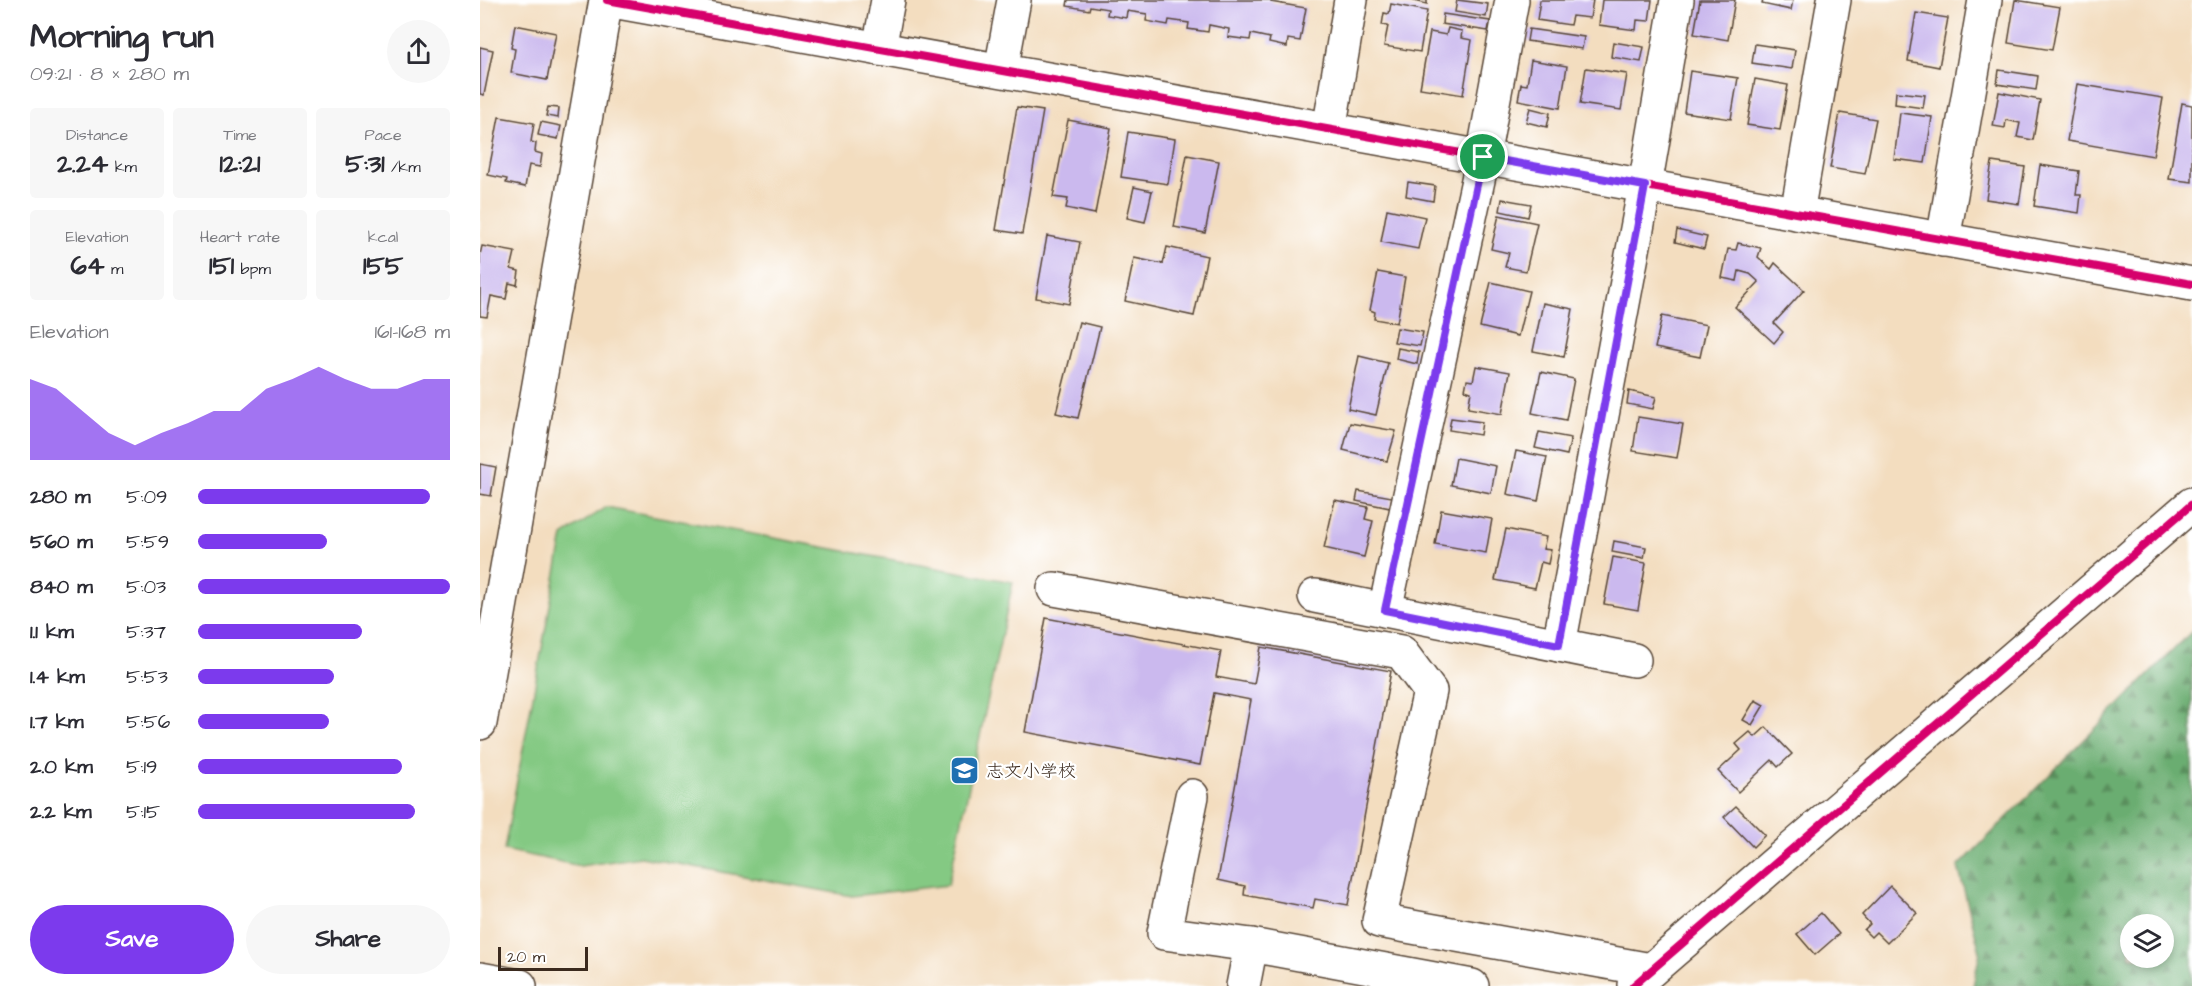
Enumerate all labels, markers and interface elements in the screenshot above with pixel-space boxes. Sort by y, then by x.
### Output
text: Morning run [30,14,214,60]
button: share [387,20,450,83]
text: 09:21 · 8 × 280 m [30,60,189,88]
text: Distance [66,124,128,146]
text: Time [223,124,257,146]
text: Pace [364,124,402,146]
pin [1457,131,1508,182]
icon: arrive [1466,140,1499,173]
text: 2.24 [57,146,108,182]
text: 12:21 [220,146,260,182]
text: 5:31 [345,146,385,182]
text: km [108,156,137,178]
text: /km [385,156,421,178]
text: Elevation [66,226,128,248]
text: Heart rate [200,226,280,248]
text: kcal [368,226,398,248]
text: 64 [71,248,105,284]
text: 151 [209,248,234,284]
text: 155 [363,248,403,284]
text: m [105,258,123,280]
text: bpm [234,258,271,280]
text: Elevation [30,318,109,346]
text: 161–168 m [374,318,450,346]
text: 280 m [30,483,91,511]
text: 5:09 [126,483,168,511]
text: 560 m [30,528,93,556]
text: 5:59 [126,528,169,556]
text: 840 m [30,573,93,601]
text: 5:03 [126,573,166,601]
text: 1.1 km [30,618,74,646]
text: 5:37 [126,618,166,646]
text: 1.4 km [30,663,85,691]
text: 5:53 [126,663,168,691]
text: 1.7 km [30,708,84,736]
text: 5:56 [126,708,170,736]
text: 2.0 km [30,753,93,781]
text: 5:19 [126,753,157,781]
school or university icon: 志文小学校 [949,755,981,787]
place label: 志文小学校 [986,759,1076,784]
text: 2.2 km [30,798,92,826]
text: 5:15 [126,798,160,826]
button: Save [30,905,234,974]
button: Share [246,905,450,974]
map controls [2120,914,2174,968]
button: layers [2120,914,2174,968]
scale bar [498,944,588,972]
text: 20 m [507,946,545,968]

